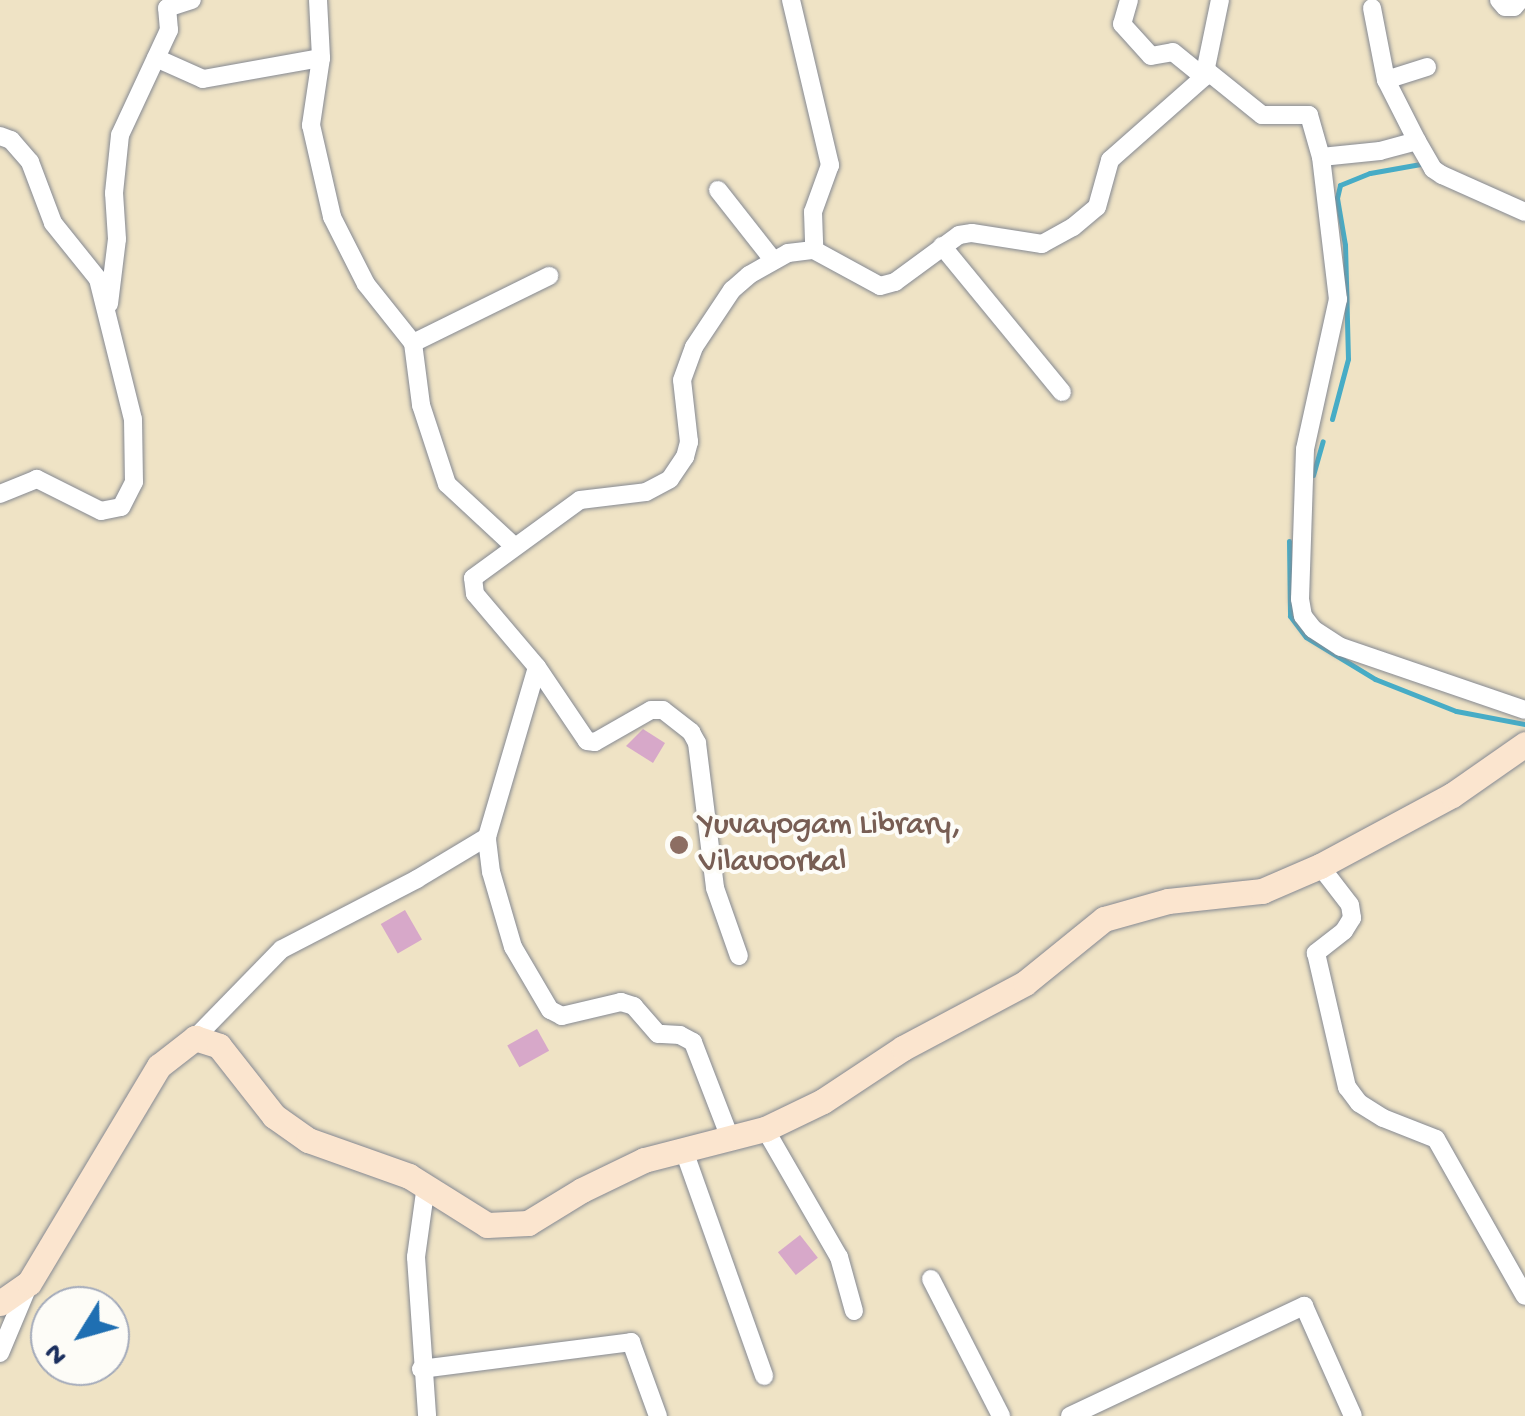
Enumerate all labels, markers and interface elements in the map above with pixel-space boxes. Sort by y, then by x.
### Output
place label: Yuvayogam Library, Vilavoorkal [699,808,961,883]
marker: Yuvayogam Library, Vilavoorkal [668,834,690,856]
north arrow [30,1286,130,1386]
text: N [39,1336,76,1370]

